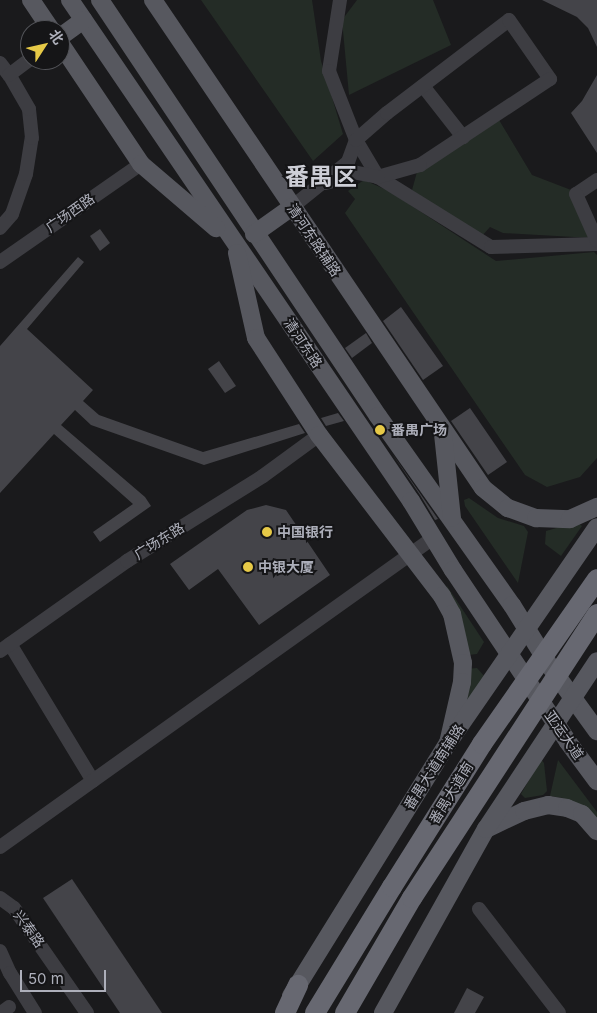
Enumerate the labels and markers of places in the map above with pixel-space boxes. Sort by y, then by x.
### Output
place label: 番禺广场 [391,422,447,438]
marker: 番禺广场 [373,423,387,437]
place label: 中国银行 [277,524,333,540]
marker: 中国银行 [261,526,273,538]
place label: 中银大厦 [258,559,314,575]
marker: 中银大厦 [242,561,254,573]

